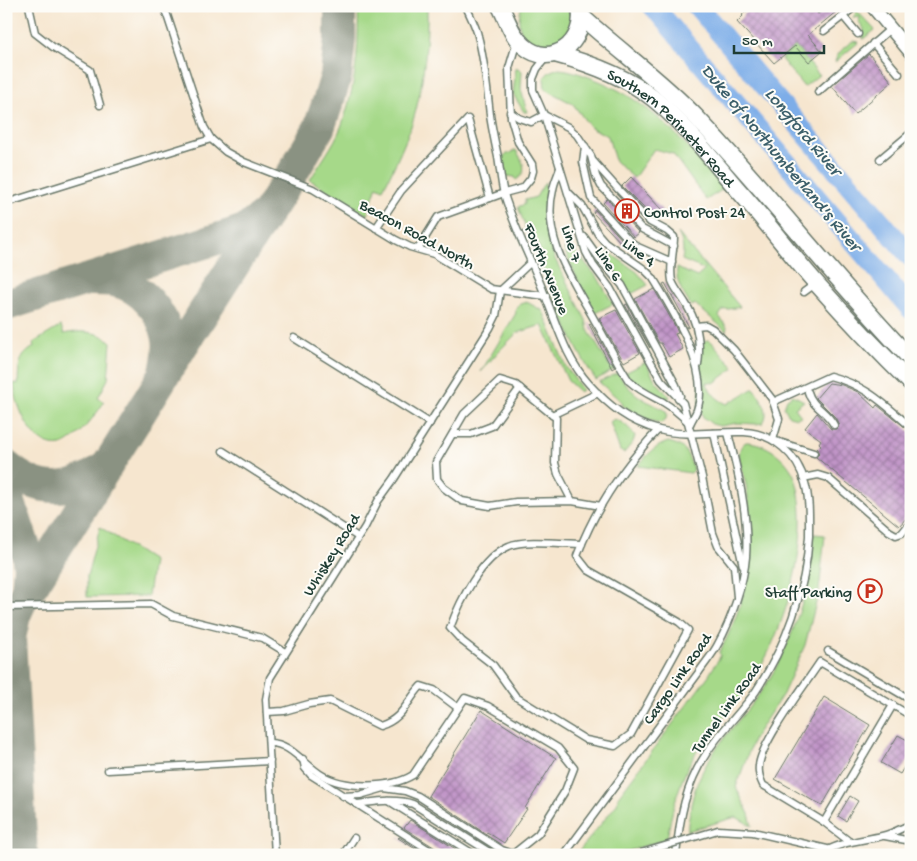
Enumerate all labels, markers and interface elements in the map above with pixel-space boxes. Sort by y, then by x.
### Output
scale bar [734,22,824,54]
text: 50 m [742,33,773,51]
water label: Duke of Northumberland's River [696,61,867,259]
street label: Southern Perimeter Road [603,67,738,194]
water label: Longford River [759,85,847,183]
street label: Beacon Road North [355,196,478,276]
building icon: Control Post 24 [614,198,640,224]
place label: Control Post 24 [644,205,746,224]
street label: Fourth Avenue [517,220,572,318]
street label: Line 7 [555,223,584,265]
street label: Line 4 [618,235,659,273]
street label: Line 6 [589,244,625,286]
street label: Whiskey Road [300,510,367,601]
parking icon: Staff Parking [857,578,883,604]
place label: Staff Parking [765,585,852,604]
street label: Cargo Link Road [640,629,718,729]
street label: Tunnel Link Road [688,659,768,759]

